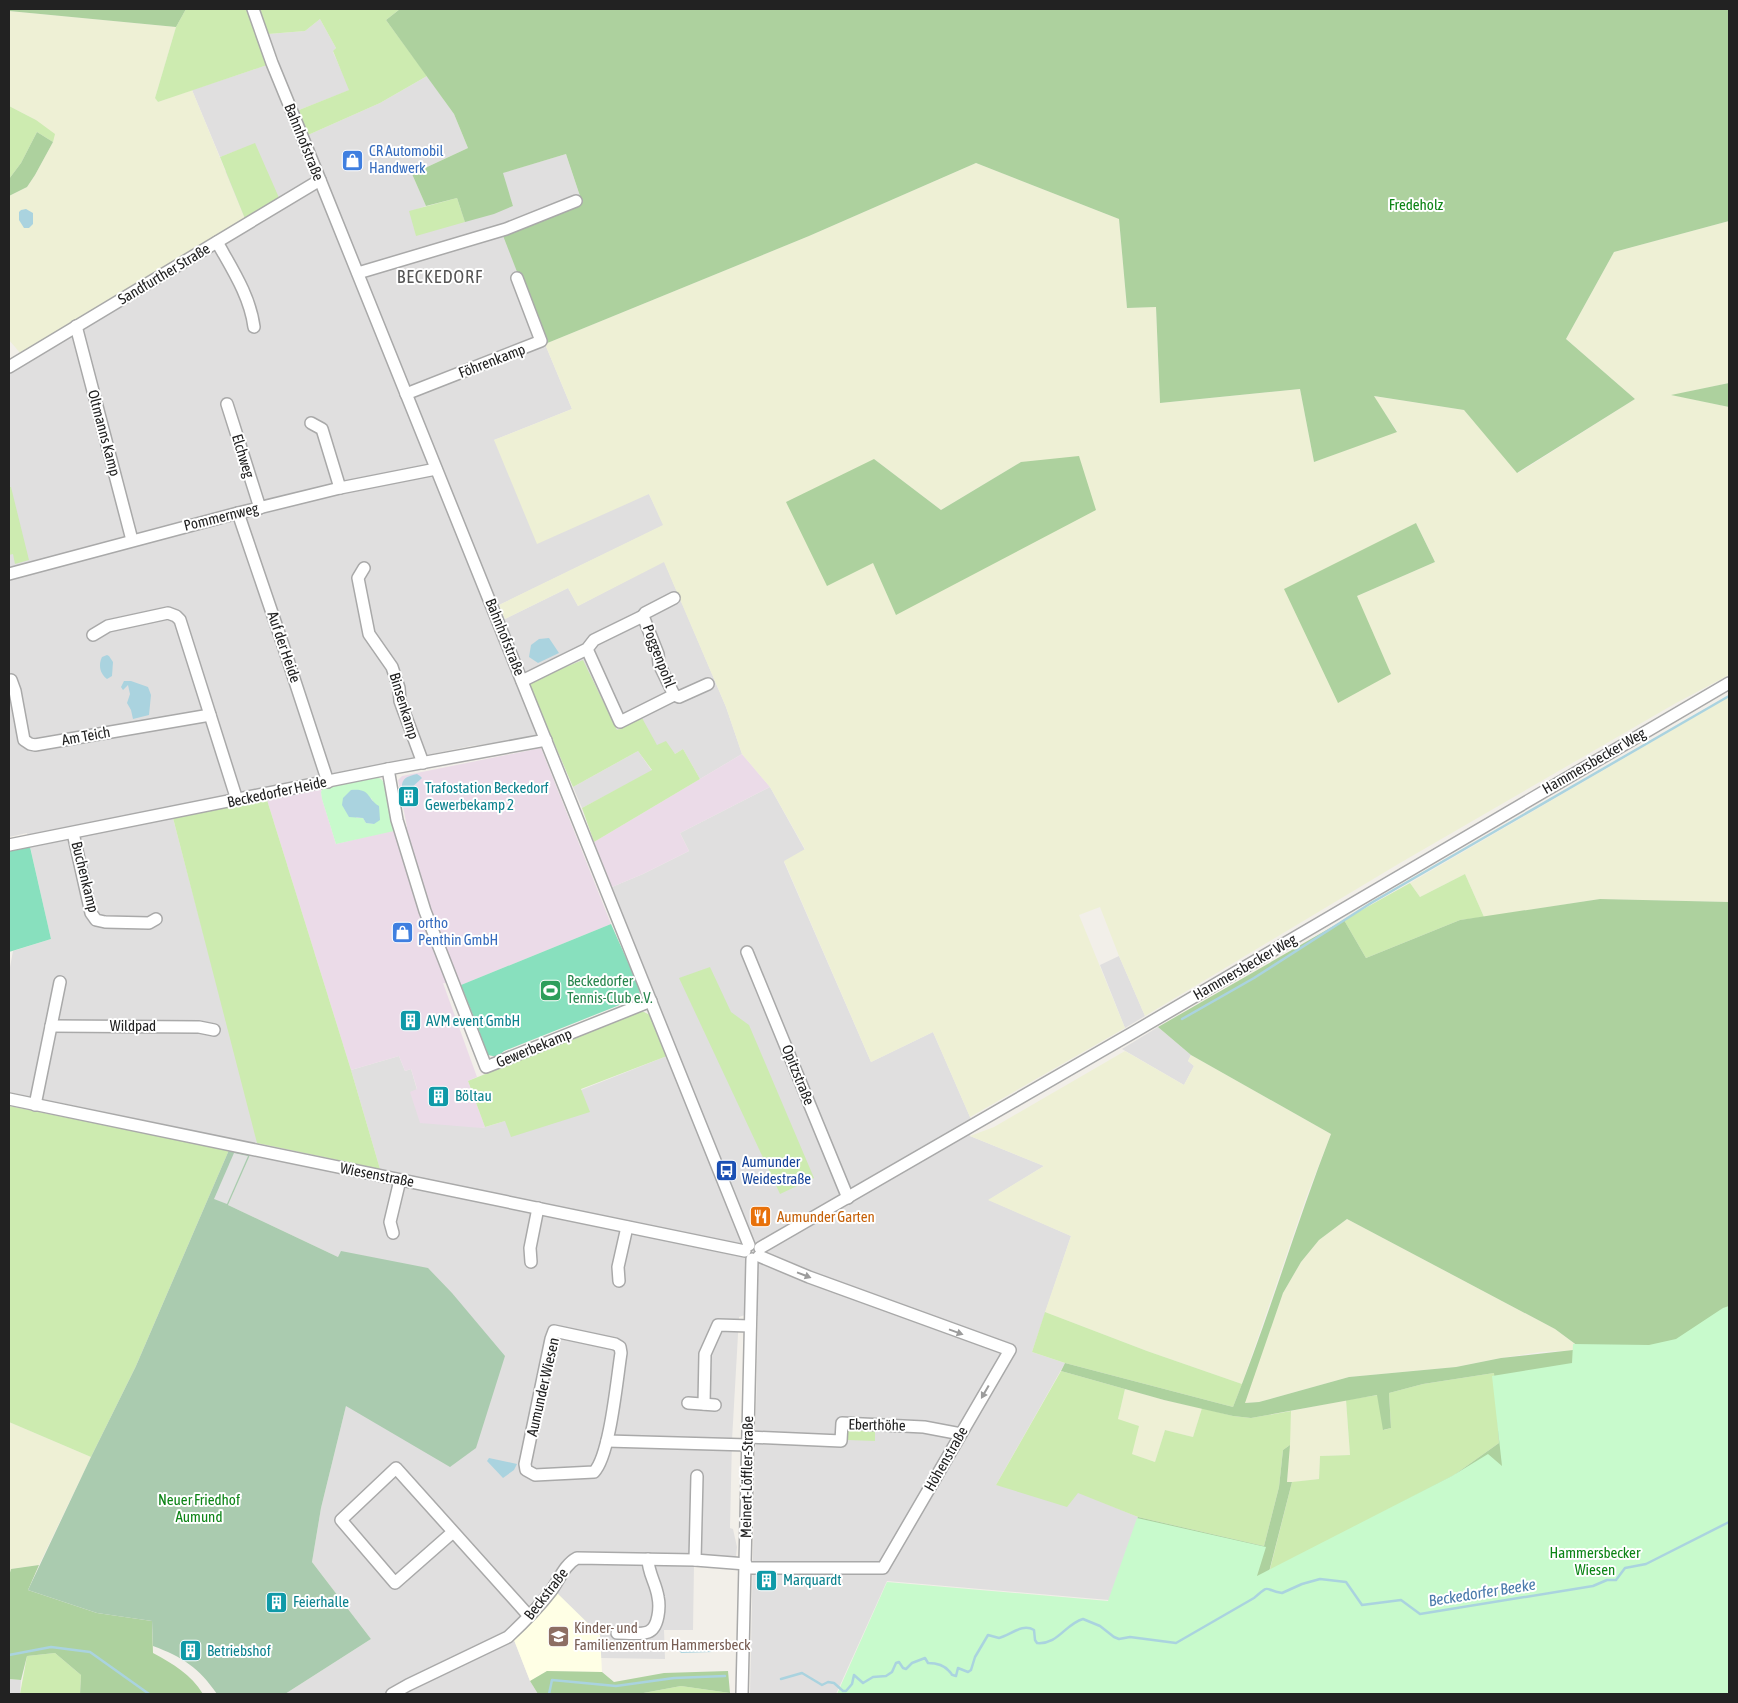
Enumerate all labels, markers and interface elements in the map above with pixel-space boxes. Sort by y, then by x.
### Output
street label: Bahnhofstraße [281,101,328,183]
place label: CR Automobil Handwerk [369,142,444,176]
shop icon: CR Automobil Handwerk [341,148,365,172]
park label: Fredeholz [1389,196,1444,213]
street label: Sandfurther Straße [115,239,213,308]
district label: BECKEDORF [397,266,483,287]
street label: Föhrenkamp [456,340,528,381]
street label: Oltmanns Kamp [85,388,124,478]
street label: Elchweg [229,432,258,480]
street label: Pommernweg [182,499,261,534]
street label: Bahnhofstraße [482,596,529,678]
street label: Auf der Heide [264,609,305,685]
street label: Poggenpohl [640,622,679,690]
street label: Binsenkamp [386,671,423,741]
street label: Am Teich [60,723,112,748]
street label: Hammersbecker Weg [1539,724,1649,797]
street label: Beckedorfer Heide [226,773,328,810]
place label: Trafostation Beckedorf Gewerbekamp 2 [425,779,549,813]
building icon: Trafostation Beckedorf Gewerbekamp 2 [397,785,421,809]
street label: Buchenkamp [68,840,103,914]
place label: ortho Penthin GmbH [418,914,498,948]
shop icon: ortho Penthin GmbH [390,920,414,944]
street label: Hammersbecker Weg [1190,930,1300,1003]
place label: Beckedorfer Tennis-Club e.V. [567,972,653,1006]
sports icon: Beckedorfer Tennis-Club e.V. [539,978,563,1002]
building icon: AVM event GmbH [398,1009,422,1033]
place label: AVM event GmbH [426,1012,520,1029]
street label: Wildpad [110,1017,156,1034]
street label: Gewerbekamp [494,1025,574,1070]
street label: Opitzstraße [779,1042,818,1108]
building icon: Böltau [427,1084,451,1108]
place label: Böltau [455,1087,492,1104]
place label: Aumunder Weidestraße [742,1153,811,1187]
street label: Wiesenstraße [339,1159,416,1190]
bus stop icon: Aumunder Weidestraße [714,1159,738,1183]
restaurant icon: Aumunder Garten [749,1205,773,1229]
place label: Aumunder Garten [777,1208,875,1225]
one-way arrow [797,1271,812,1279]
one-way arrow [949,1328,964,1336]
street label: Aumunder Wiesen [523,1336,562,1438]
one-way arrow [981,1386,990,1399]
street label: Meinert-Löffler-Straße [737,1416,756,1538]
street label: Eberthöhe [848,1416,906,1434]
street label: Höhenstraße [920,1423,971,1494]
park label: Neuer Friedhof Aumund [158,1491,240,1525]
park label: Hammersbecker Wiesen [1550,1544,1641,1578]
street label: Beckstraße [520,1564,571,1623]
building icon: Marquardt [755,1568,779,1592]
place label: Marquardt [783,1571,842,1588]
water label: Beckedorfer Beeke [1427,1575,1537,1609]
building icon: Feierhalle [265,1590,289,1614]
place label: Feierhalle [293,1593,349,1610]
place label: Kinder- und Familienzentrum Hammersbeck [574,1619,751,1653]
school or university icon: Kinder- und Familienzentrum Hammersbeck [546,1625,570,1649]
building icon: Betriebshof [179,1639,203,1663]
place label: Betriebshof [207,1642,271,1659]

